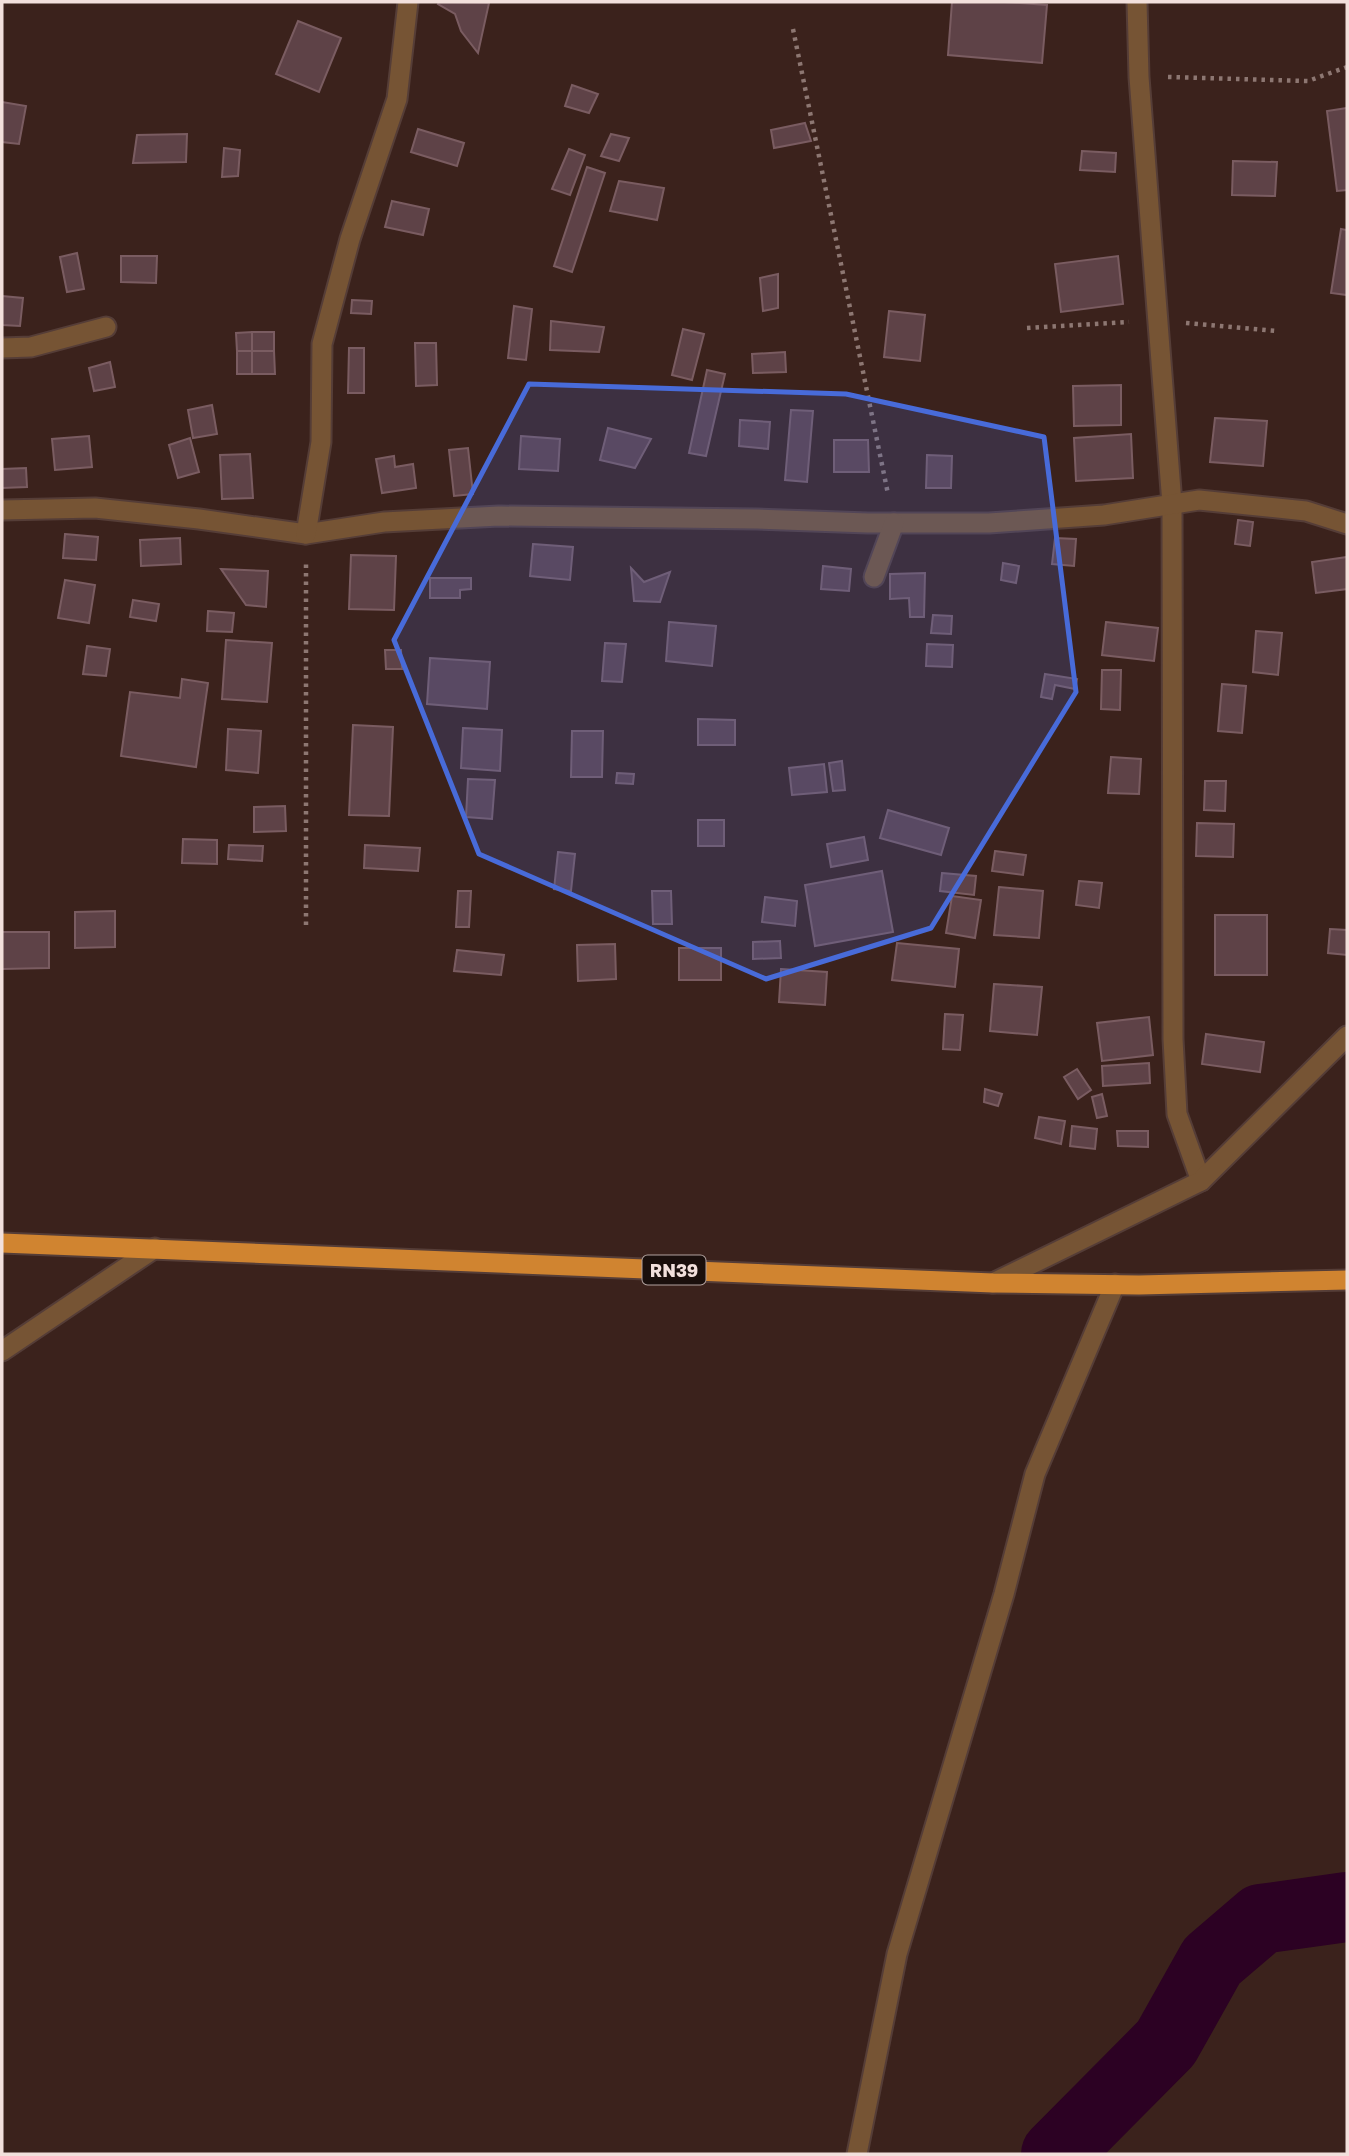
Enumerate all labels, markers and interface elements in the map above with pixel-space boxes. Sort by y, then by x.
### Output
road number: RN39 [642,1255,706,1284]

